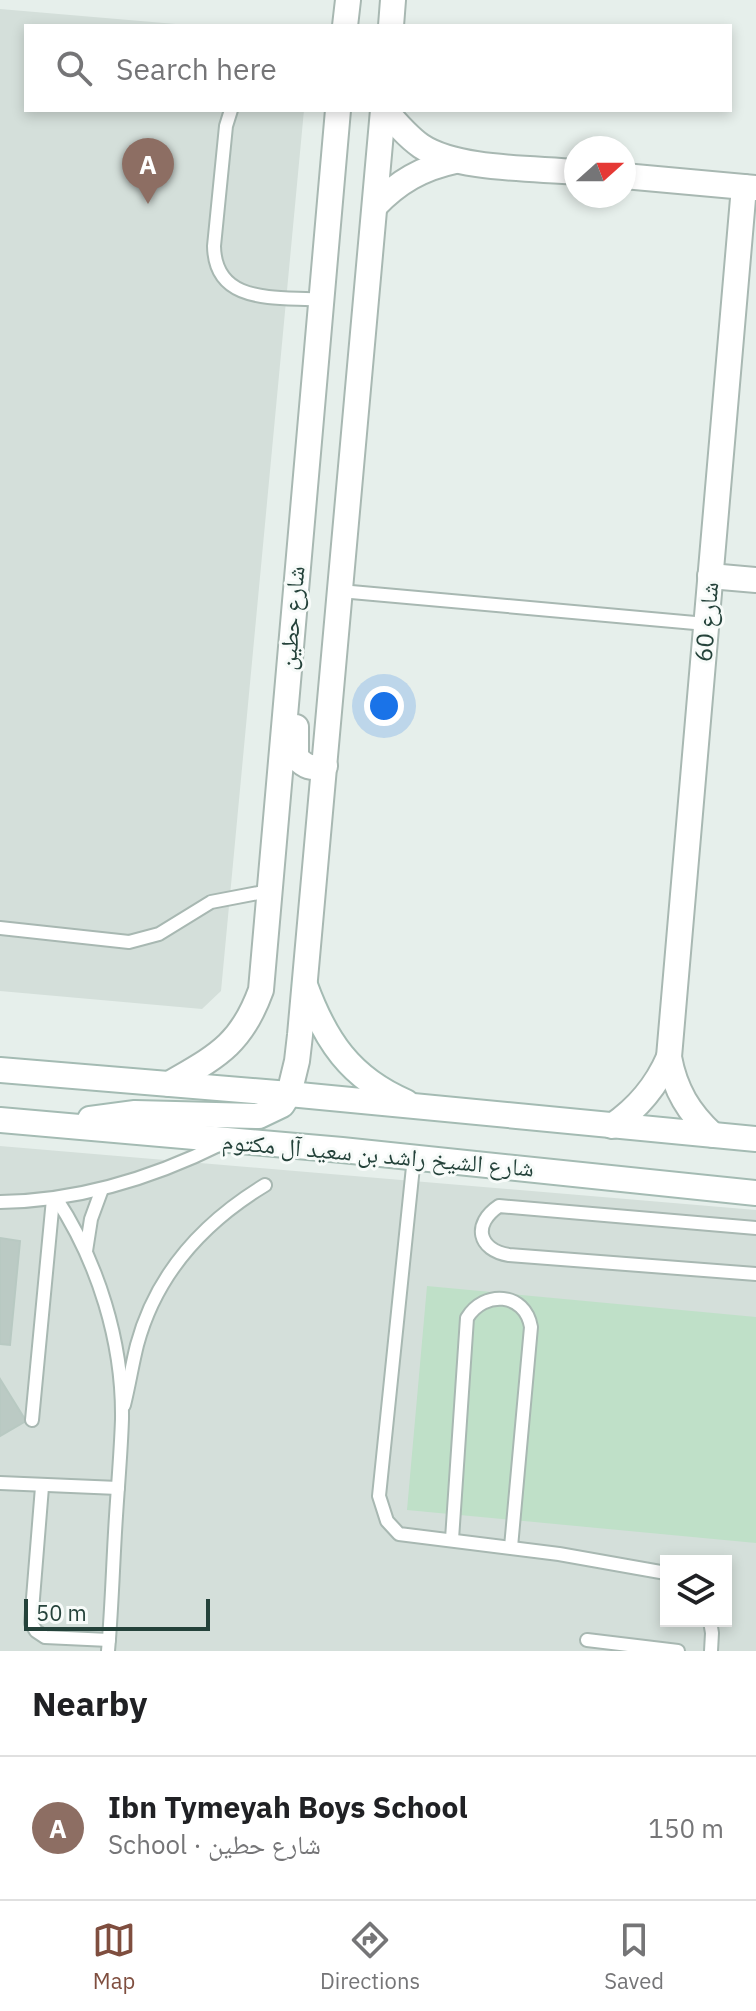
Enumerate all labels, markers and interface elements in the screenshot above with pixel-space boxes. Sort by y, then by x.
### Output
search box [24,24,732,112]
icon: search [52,46,96,90]
text: Search here [116,49,277,88]
north arrow [564,136,636,208]
pin: A [122,138,174,204]
street label: شارع حطين [271,565,311,671]
street label: شارع 60 [687,581,725,663]
your location [364,686,404,726]
street label: شارع الشيخ راشد بن سعيد آل مكتوم [221,1124,535,1185]
map controls [660,1555,732,1627]
button: layers [660,1555,732,1627]
scale bar [24,1595,210,1631]
text: 50 m [36,1598,87,1627]
text: Nearby [32,1681,147,1725]
text: Ibn Tymeyah Boys School [108,1787,468,1826]
text: A [49,1811,67,1845]
text: 150 m [648,1811,724,1845]
text: School · شارع حطين [108,1827,321,1861]
tab: Map [92,1918,136,1995]
tab: Directions [320,1918,420,1995]
tab: Saved [604,1918,664,1995]

